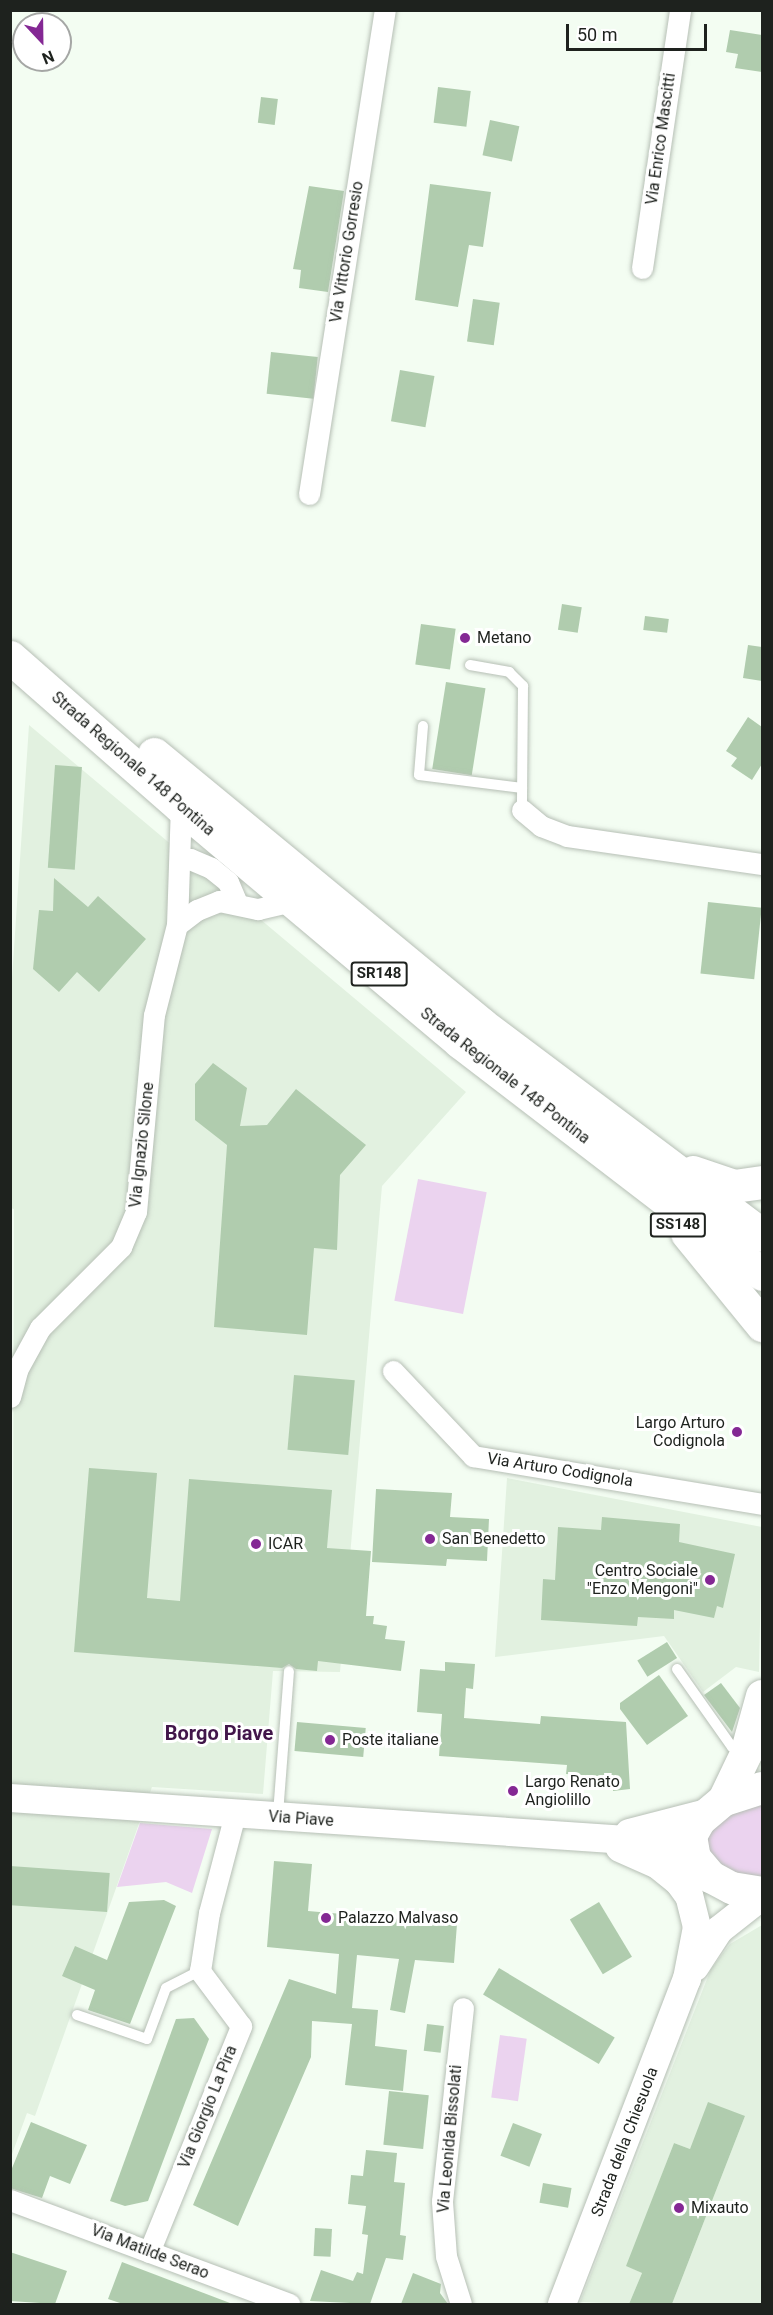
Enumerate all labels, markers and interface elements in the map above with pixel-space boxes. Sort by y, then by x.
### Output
north arrow [12,12,72,72]
scale bar [569,12,710,50]
text: 50 m [577,24,617,45]
text: N [39,46,57,68]
street label: Via Enrico Mascitti [642,72,680,206]
street label: Via Vittorio Gorresio [326,180,368,324]
place label: Metano [477,628,531,648]
marker: Metano [458,631,472,645]
street label: Strada Regionale 148 Pontina [47,688,219,840]
road number: SR148 [350,962,407,986]
street label: Strada Regionale 148 Pontina [416,1004,594,1148]
street label: Via Ignazio Silone [126,1081,158,1209]
road number: SS148 [650,1213,706,1237]
place label: Largo Arturo Codignola [636,1413,725,1451]
marker: Largo Arturo Codignola [730,1425,744,1439]
street label: Via Arturo Codignola [486,1449,634,1491]
place label: San Benedetto [442,1529,546,1549]
marker: San Benedetto [423,1532,437,1546]
place label: ICAR [268,1534,303,1554]
marker: ICAR [249,1537,263,1551]
place label: Centro Sociale "Enzo Mengoni" [587,1561,698,1599]
marker: Centro Sociale "Enzo Mengoni" [703,1573,717,1587]
district label: Borgo Piave [165,1721,273,1745]
place label: Poste italiane [342,1730,439,1750]
marker: Poste italiane [323,1733,337,1747]
place label: Largo Renato Angiolillo [525,1772,620,1810]
marker: Largo Renato Angiolillo [506,1784,520,1798]
street label: Via Piave [268,1807,334,1831]
place label: Palazzo Malvaso [338,1908,458,1928]
marker: Palazzo Malvaso [319,1911,333,1925]
street label: Via Giorgio La Pira [175,2043,241,2171]
street label: Via Leonida Bissolati [434,2064,466,2214]
street label: Strada della Chiesuola [588,2065,662,2219]
place label: Mixauto [691,2198,749,2218]
marker: Mixauto [672,2201,686,2215]
street label: Via Matilde Serao [88,2221,212,2283]

